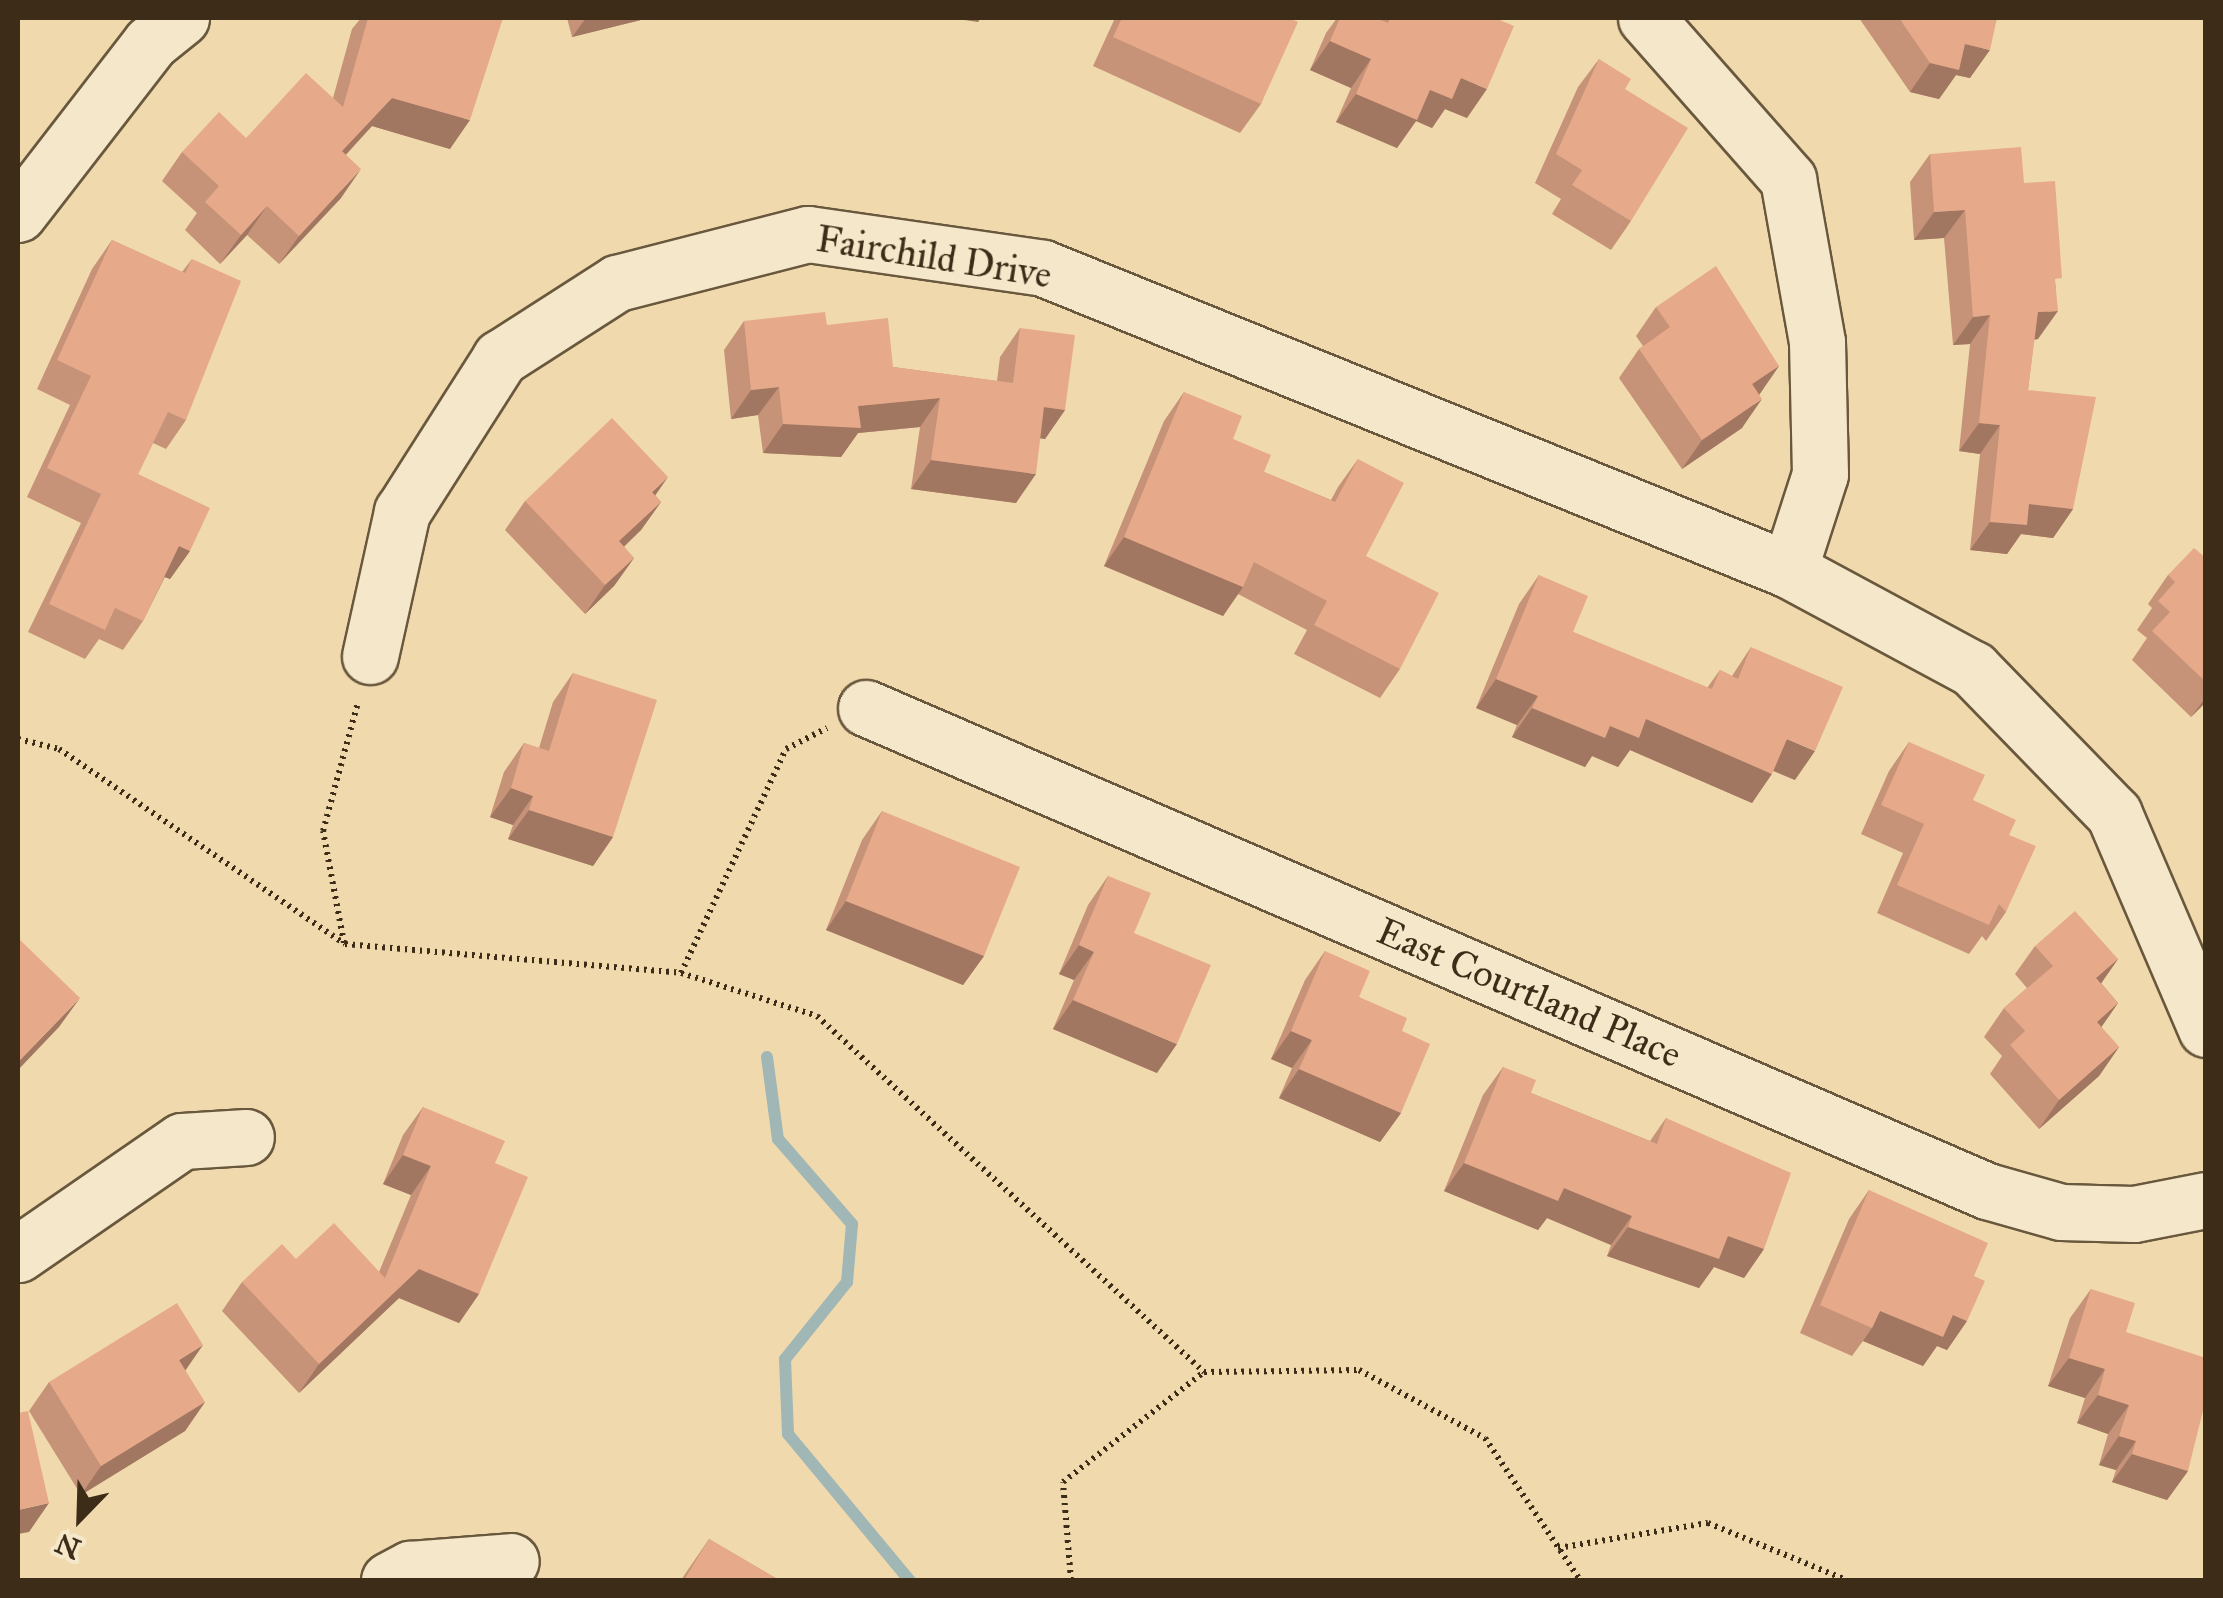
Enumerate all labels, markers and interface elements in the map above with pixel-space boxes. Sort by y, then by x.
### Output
street label: Fairchild Drive [813,216,1055,298]
street label: East Courtland Place [1370,908,1688,1078]
north arrow [30,1468,130,1568]
text: N [50,1525,86,1567]

